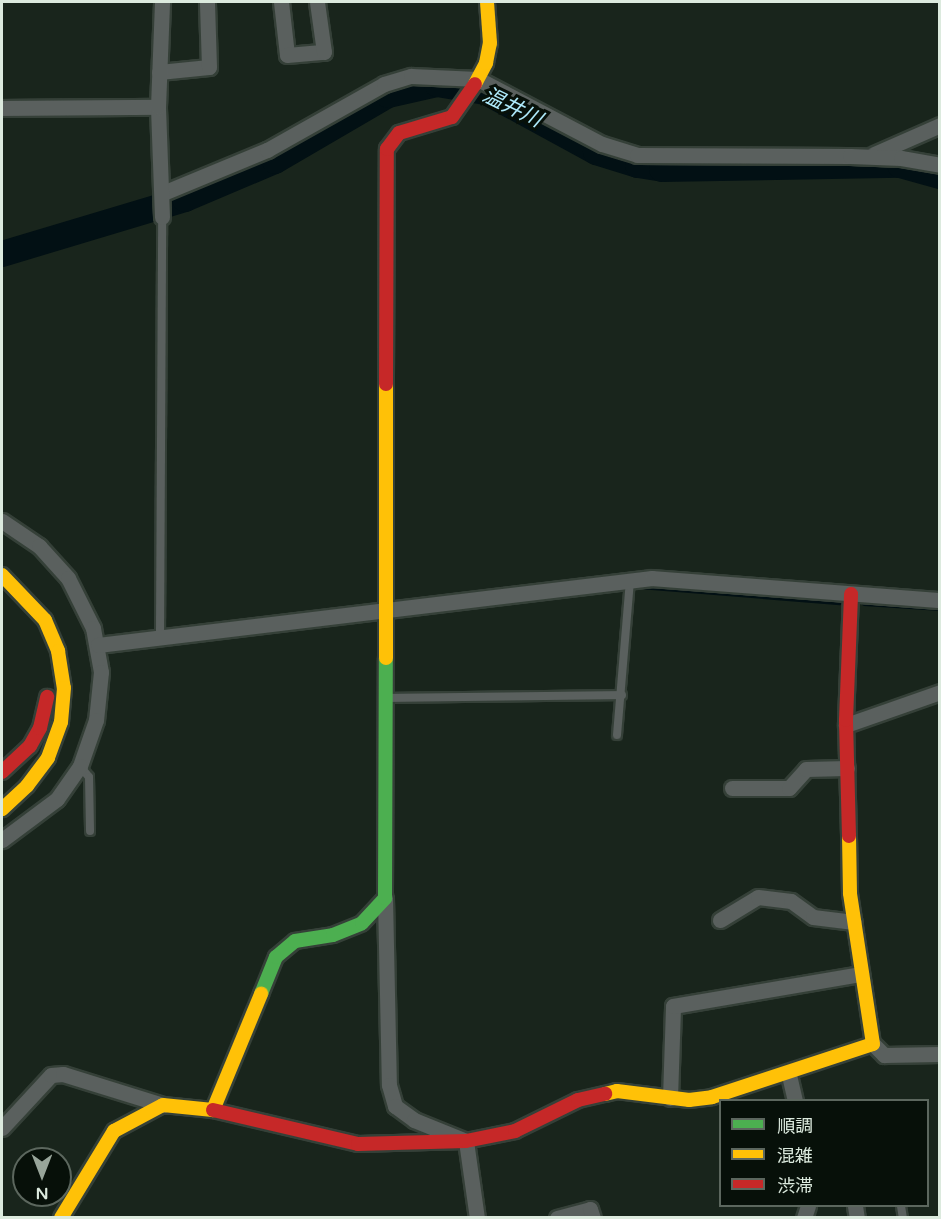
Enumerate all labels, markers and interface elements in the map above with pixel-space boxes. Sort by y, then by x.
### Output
water label: 温井川 [478,83,546,133]
legend [719,1099,929,1207]
text: 順調 [777,1115,813,1137]
text: 混雑 [777,1145,813,1167]
north arrow [12,1147,72,1207]
text: 渋滞 [777,1175,813,1197]
text: N [36,1183,48,1203]

